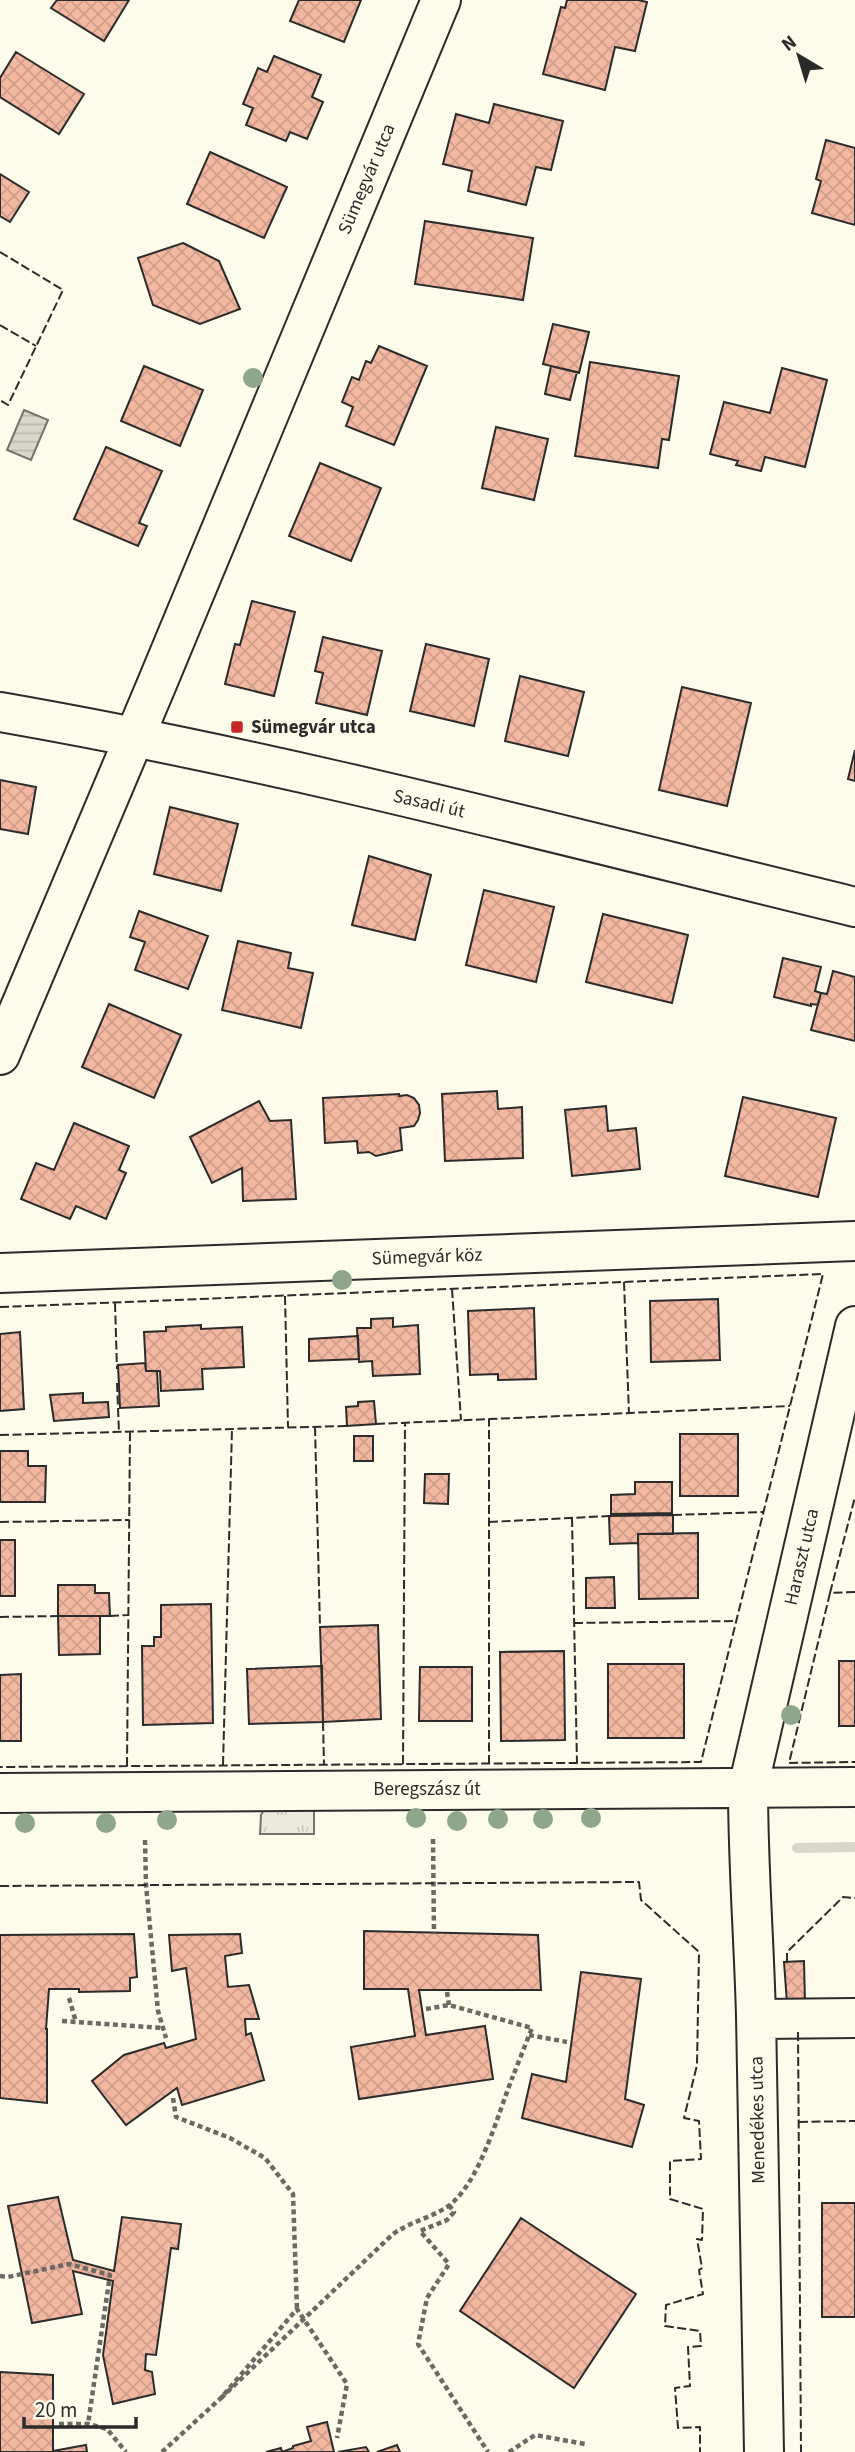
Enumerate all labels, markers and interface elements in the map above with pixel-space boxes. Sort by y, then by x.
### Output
north arrow [764,21,834,91]
text: N [776,29,803,58]
street label: Sümegvár utca [332,119,402,239]
place label: Sümegvár utca [251,714,376,741]
marker: Sümegvár utca [229,719,245,735]
street label: Sasadi út [390,783,468,825]
street label: Sümegvár köz [371,1242,483,1272]
street label: Haraszt utca [778,1506,826,1608]
street label: Beregszász út [373,1776,481,1803]
street label: Menedékes utca [743,2056,773,2184]
scale bar [24,2386,136,2430]
text: 20 m [35,2395,77,2425]

